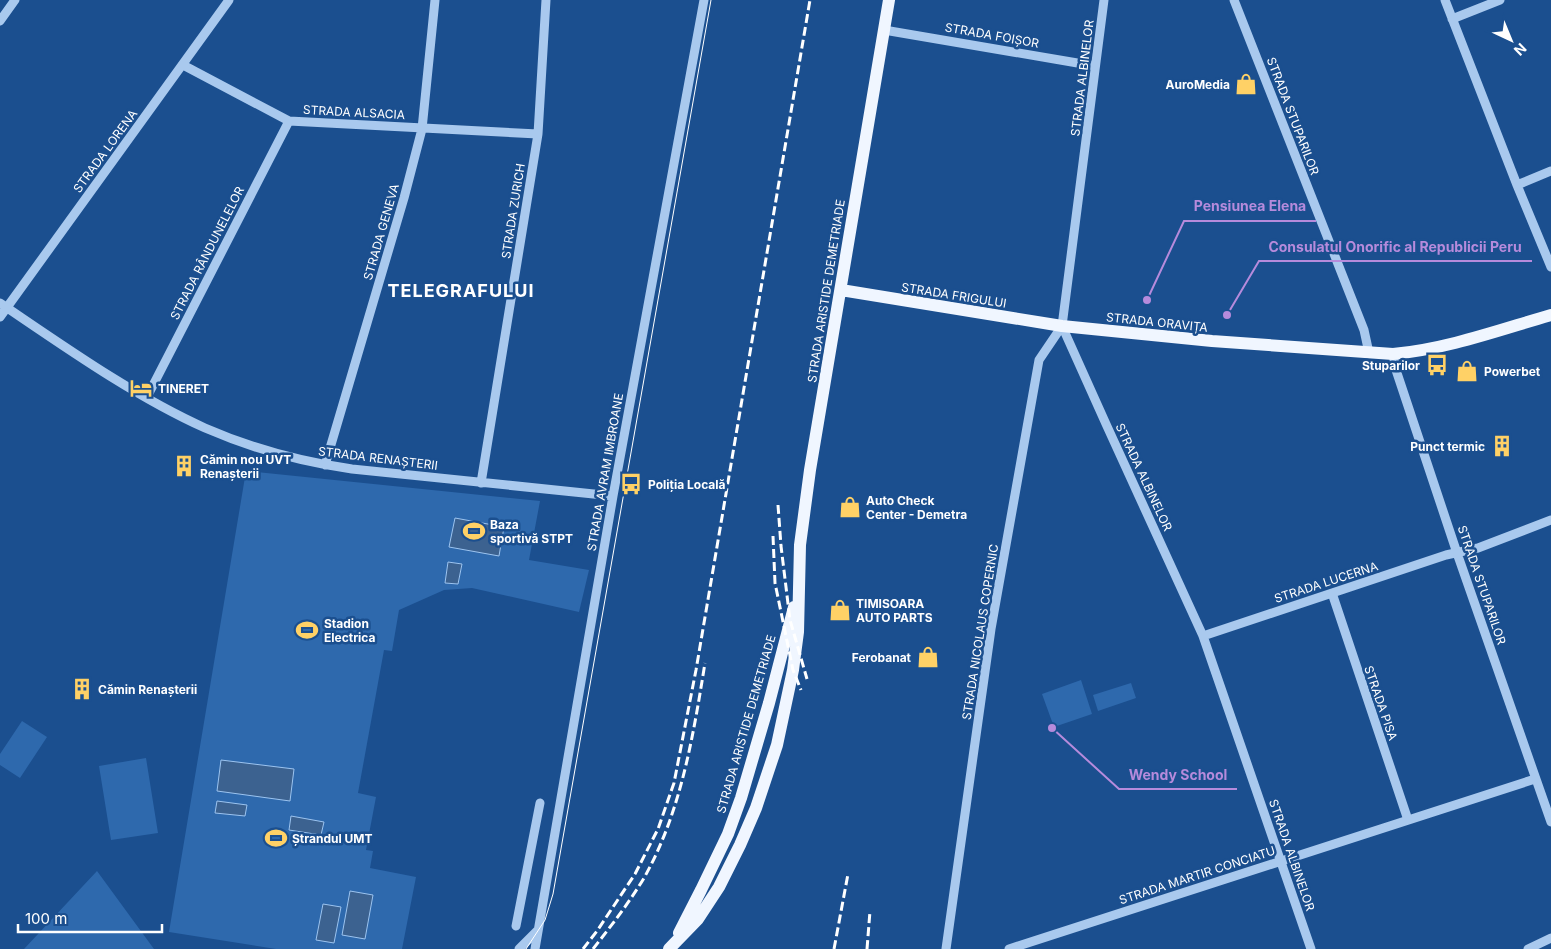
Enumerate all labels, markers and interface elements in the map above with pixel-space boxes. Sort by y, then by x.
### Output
north arrow [1486,15,1536,65]
street label: STRADA FOIȘOR [944,19,1041,51]
street label: STRADA ALBINELOR [1067,19,1097,137]
text: N [1511,40,1530,60]
street label: STRADA STUPARILOR [1264,55,1323,177]
shop icon: AuroMedia [1233,71,1259,97]
place label: AuroMedia [1166,77,1230,92]
street label: STRADA ALSACIA [303,102,405,122]
street label: STRADA LORENA [70,106,140,196]
street label: STRADA ZURICH [498,162,528,260]
street label: STRADA GENEVA [360,182,402,282]
street label: STRADA RÂNDUNELELOR [167,184,247,322]
callout: Pensiunea Elena [1184,192,1316,221]
text: Pensiunea Elena [1194,197,1306,214]
street label: STRADA ARISTIDE DEMETRIADE [804,198,848,384]
callout: Consulatul Onorific al Republicii Peru [1259,232,1532,261]
text: Consulatul Onorific al Republicii Peru [1268,238,1522,255]
street label: STRADA FRIGULUI [900,279,1008,311]
district label: TELEGRAFULUI [388,280,534,301]
street label: STRADA ORAVIȚA [1105,309,1209,335]
bus stop icon: Stuparilor [1424,352,1450,378]
place label: Stuparilor [1362,358,1420,373]
shop icon: Powerbet [1454,358,1480,384]
place label: Powerbet [1484,364,1541,379]
hotel icon: TINERET [128,375,154,401]
place label: TINERET [158,381,209,396]
street label: STRADA AVRAM IMBROANE [584,392,626,552]
street label: STRADA ALBINELOR [1112,421,1176,533]
building icon: Punct termic [1489,433,1515,459]
place label: Punct termic [1410,439,1485,454]
street label: STRADA RENAȘTERII [317,443,439,473]
place label: Cămin nou UVT Renașterii [200,452,291,481]
building icon: Cămin nou UVT Renașterii [171,453,197,479]
bus stop icon: Poliția Locală [618,471,644,497]
place label: Poliția Locală [648,477,726,492]
place label: Auto Check Center - Demetra [866,493,967,522]
shop icon: Auto Check Center - Demetra [837,494,863,520]
place label: Baza sportivă STPT [490,517,573,546]
sports icon: Baza sportivă STPT [461,518,487,544]
street label: STRADA STUPARILOR [1455,523,1510,647]
street label: STRADA NICOLAUS COPERNIC [959,543,1001,721]
street label: STRADA LUCERNA [1272,558,1380,606]
place label: TIMISOARA AUTO PARTS [856,596,933,625]
shop icon: TIMISOARA AUTO PARTS [827,597,853,623]
place label: Stadion Electrica [324,616,376,645]
sports icon: Stadion Electrica [294,617,320,643]
street label: STRADA ARISTIDE DEMETRIADE [713,633,779,815]
shop icon: Ferobanat [915,644,941,670]
place label: Ferobanat [852,650,912,665]
street label: STRADA PISA [1361,664,1401,742]
building icon: Cămin Renașterii [69,676,95,702]
place label: Cămin Renașterii [98,682,197,697]
callout: Wendy School [1119,760,1237,789]
text: Wendy School [1129,766,1227,783]
street label: STRADA ALBINELOR [1266,797,1318,913]
sports icon: Ștrandul UMT [263,825,289,851]
place label: Ștrandul UMT [292,831,373,846]
street label: STRADA MARTIR CONCIATU [1117,843,1277,907]
scale bar [18,902,161,934]
text: 100 m [25,909,67,928]

